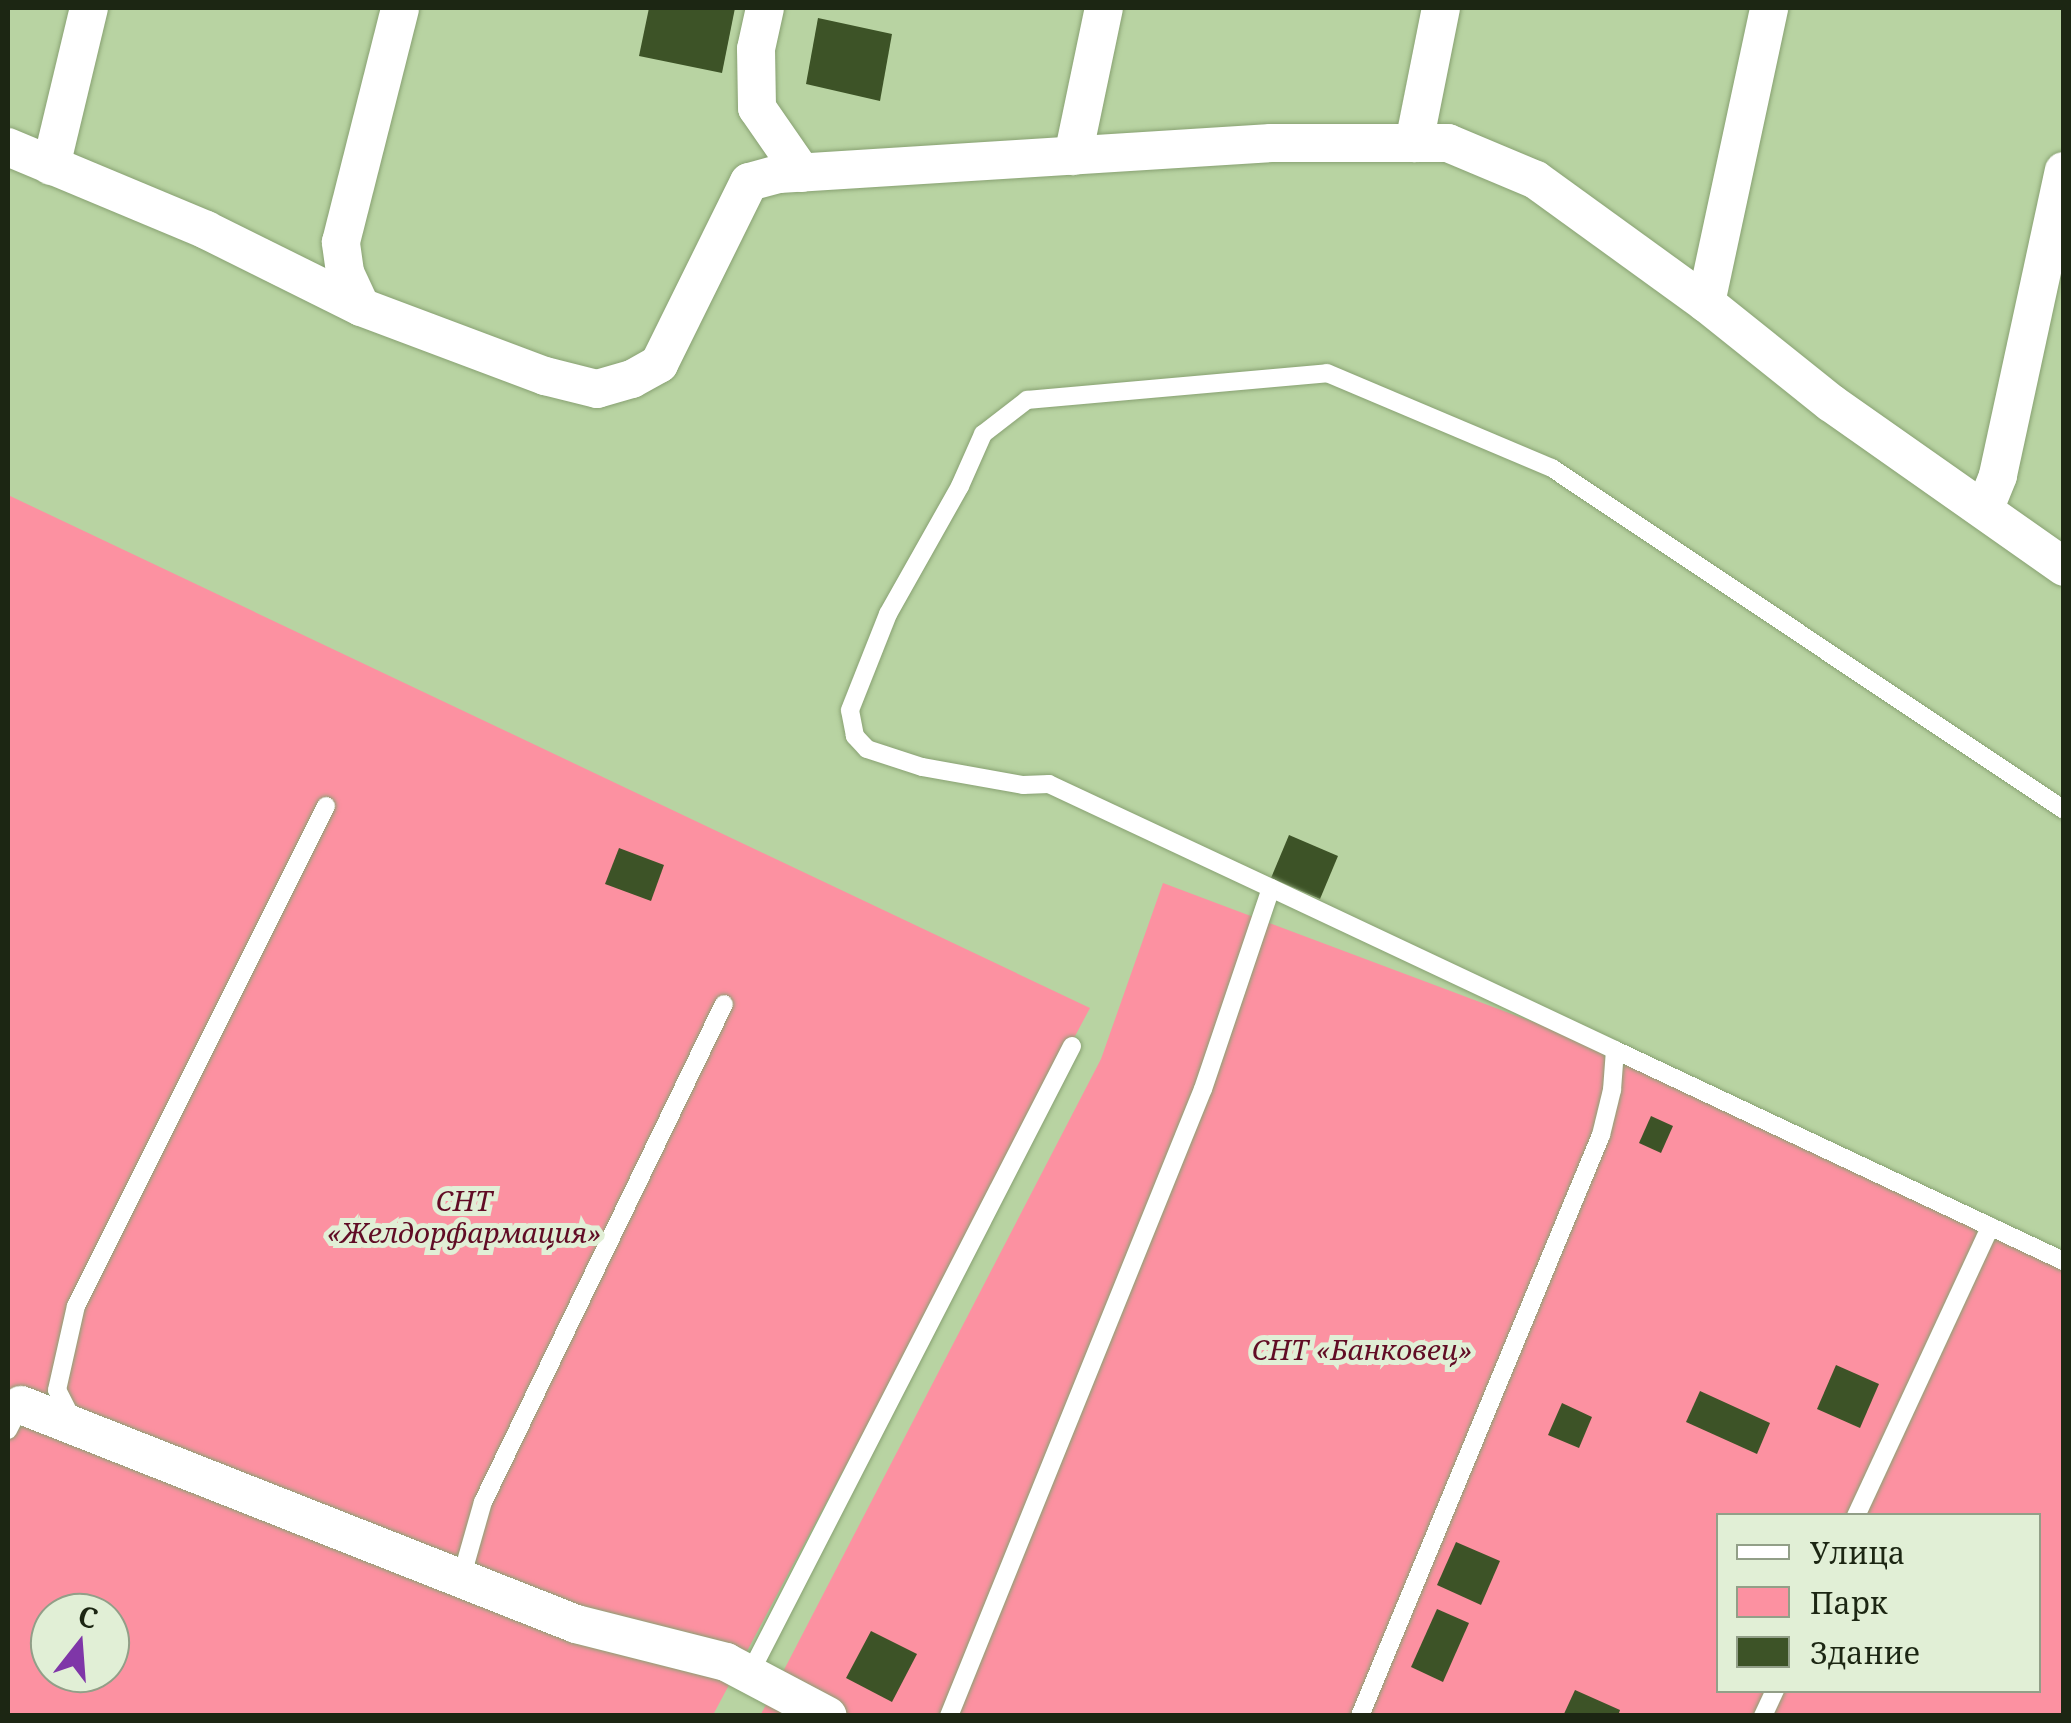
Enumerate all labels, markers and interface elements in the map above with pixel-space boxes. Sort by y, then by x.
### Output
park label: СНТ «Желдорфармация» [327,1183,601,1249]
park label: СНТ «Банковец» [1252,1332,1472,1366]
legend [1716,1513,2041,1693]
text: Улица [1810,1532,1905,1573]
text: Парк [1810,1582,1888,1623]
north arrow [30,1593,130,1693]
text: С [74,1595,103,1637]
text: Здание [1810,1632,1920,1673]

